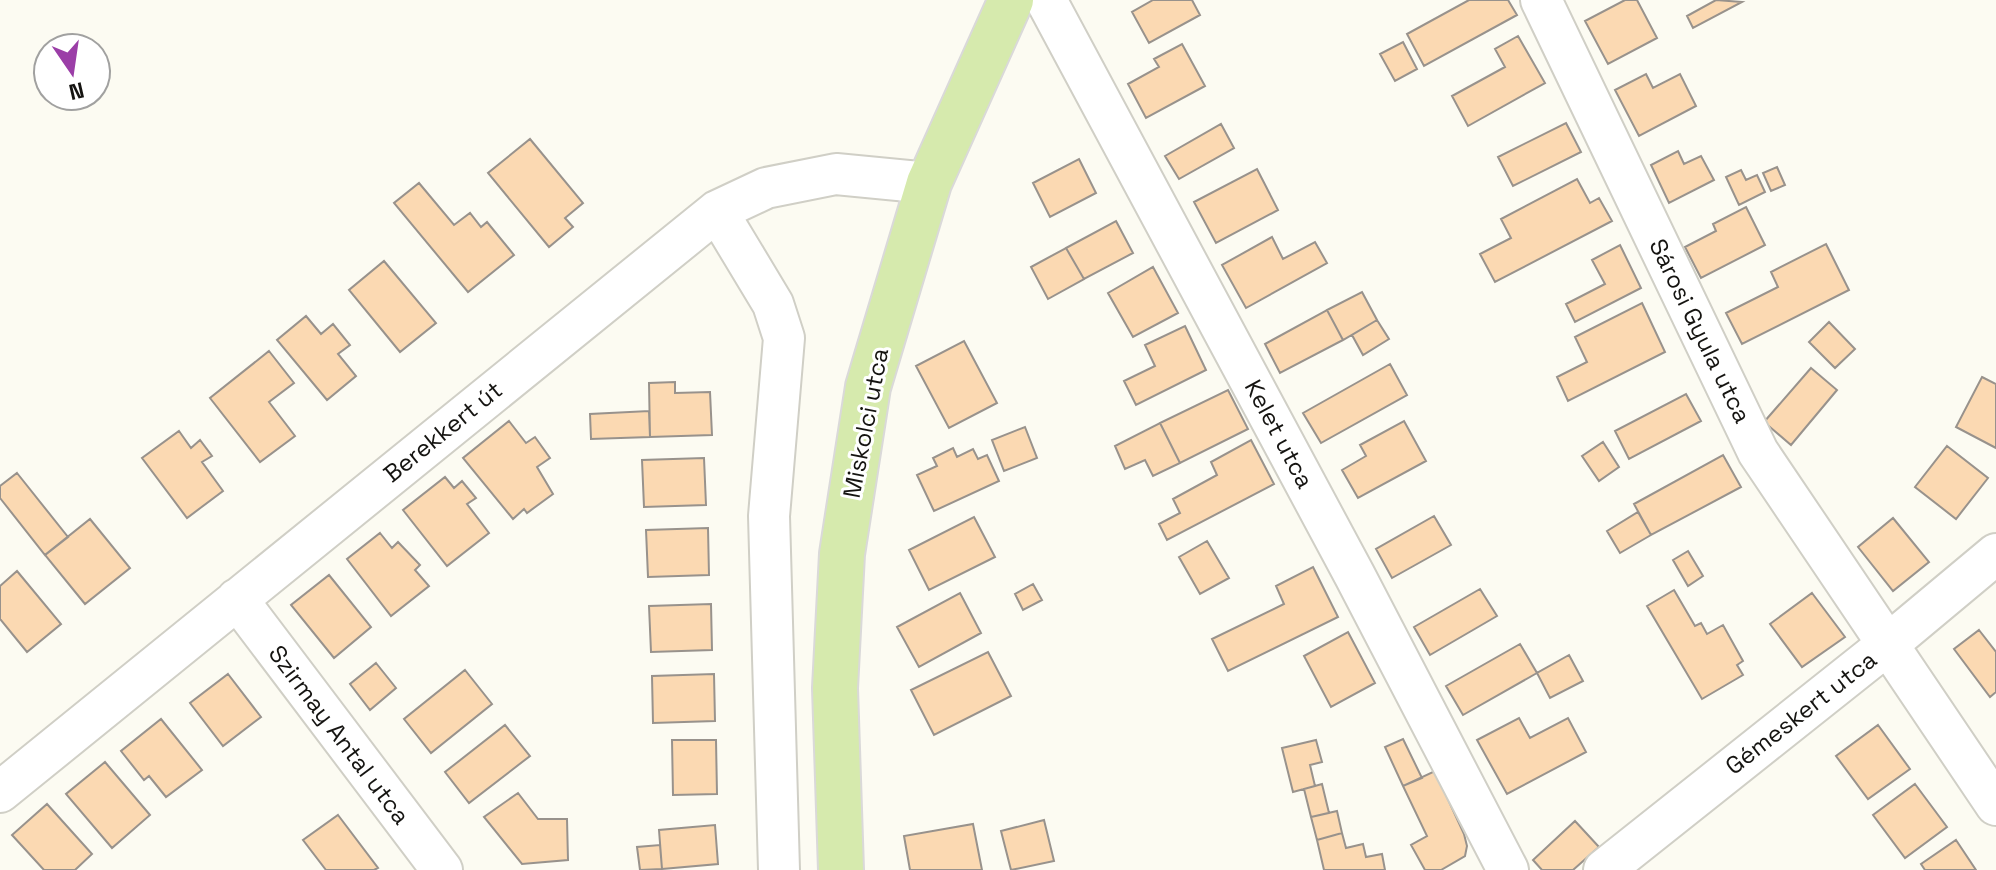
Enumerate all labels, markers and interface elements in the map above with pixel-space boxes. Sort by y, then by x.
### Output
north arrow [32,32,112,112]
text: N [66,76,87,107]
street label: Sárosi Gyula utca [1642,234,1759,428]
street label: Miskolci utca [836,345,895,501]
street label: Berekkert út [377,374,509,489]
street label: Kelet utca [1238,374,1321,494]
street label: Szirmay Antal utca [262,639,417,831]
street label: Gémeskert utca [1719,644,1883,781]

